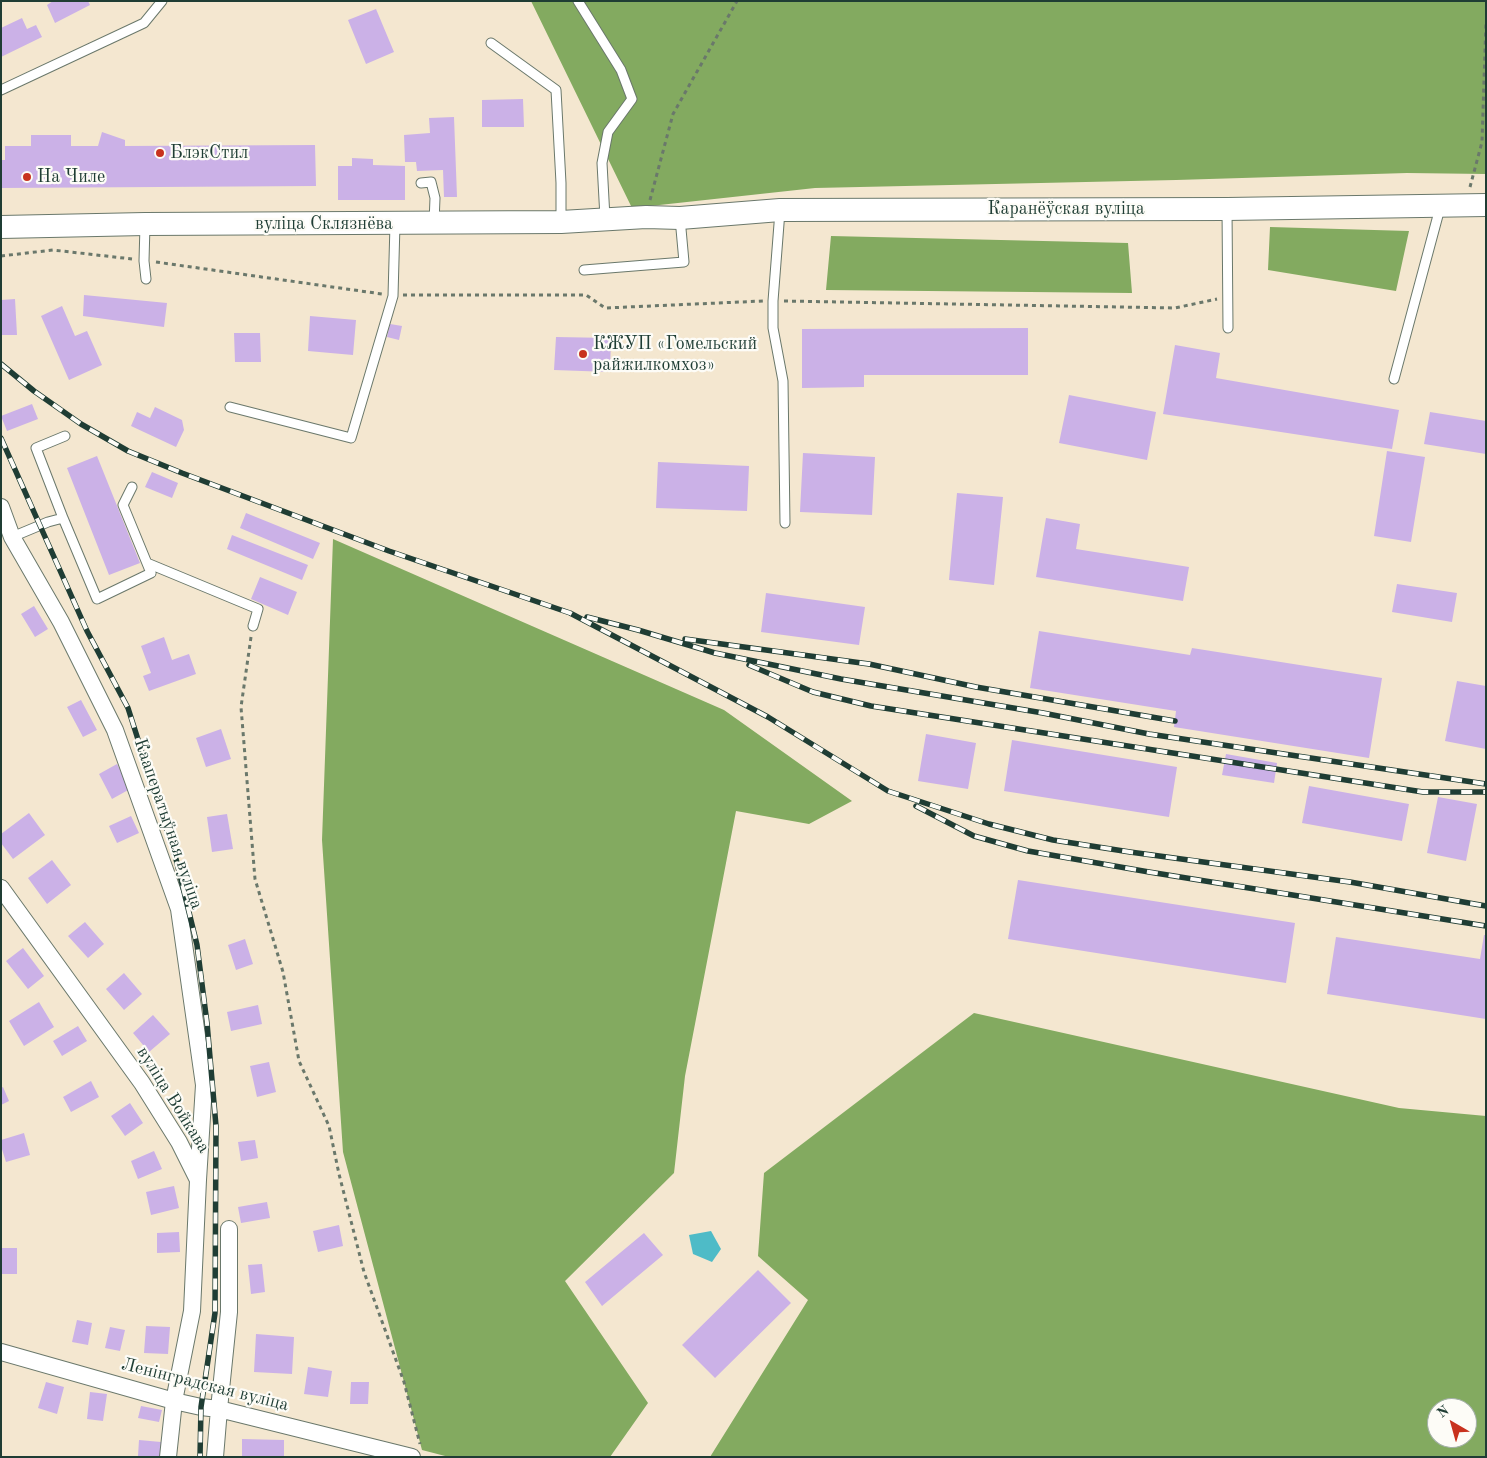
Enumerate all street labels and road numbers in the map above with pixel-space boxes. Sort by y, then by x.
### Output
street label: Каранёўская вуліца [987,198,1145,220]
street label: вуліца Склязнёва [255,213,393,235]
street label: Кааператыўная вуліца [129,736,207,912]
street label: вуліца Войкава [132,1043,214,1157]
street label: Ленінградская вуліца [119,1354,291,1416]

